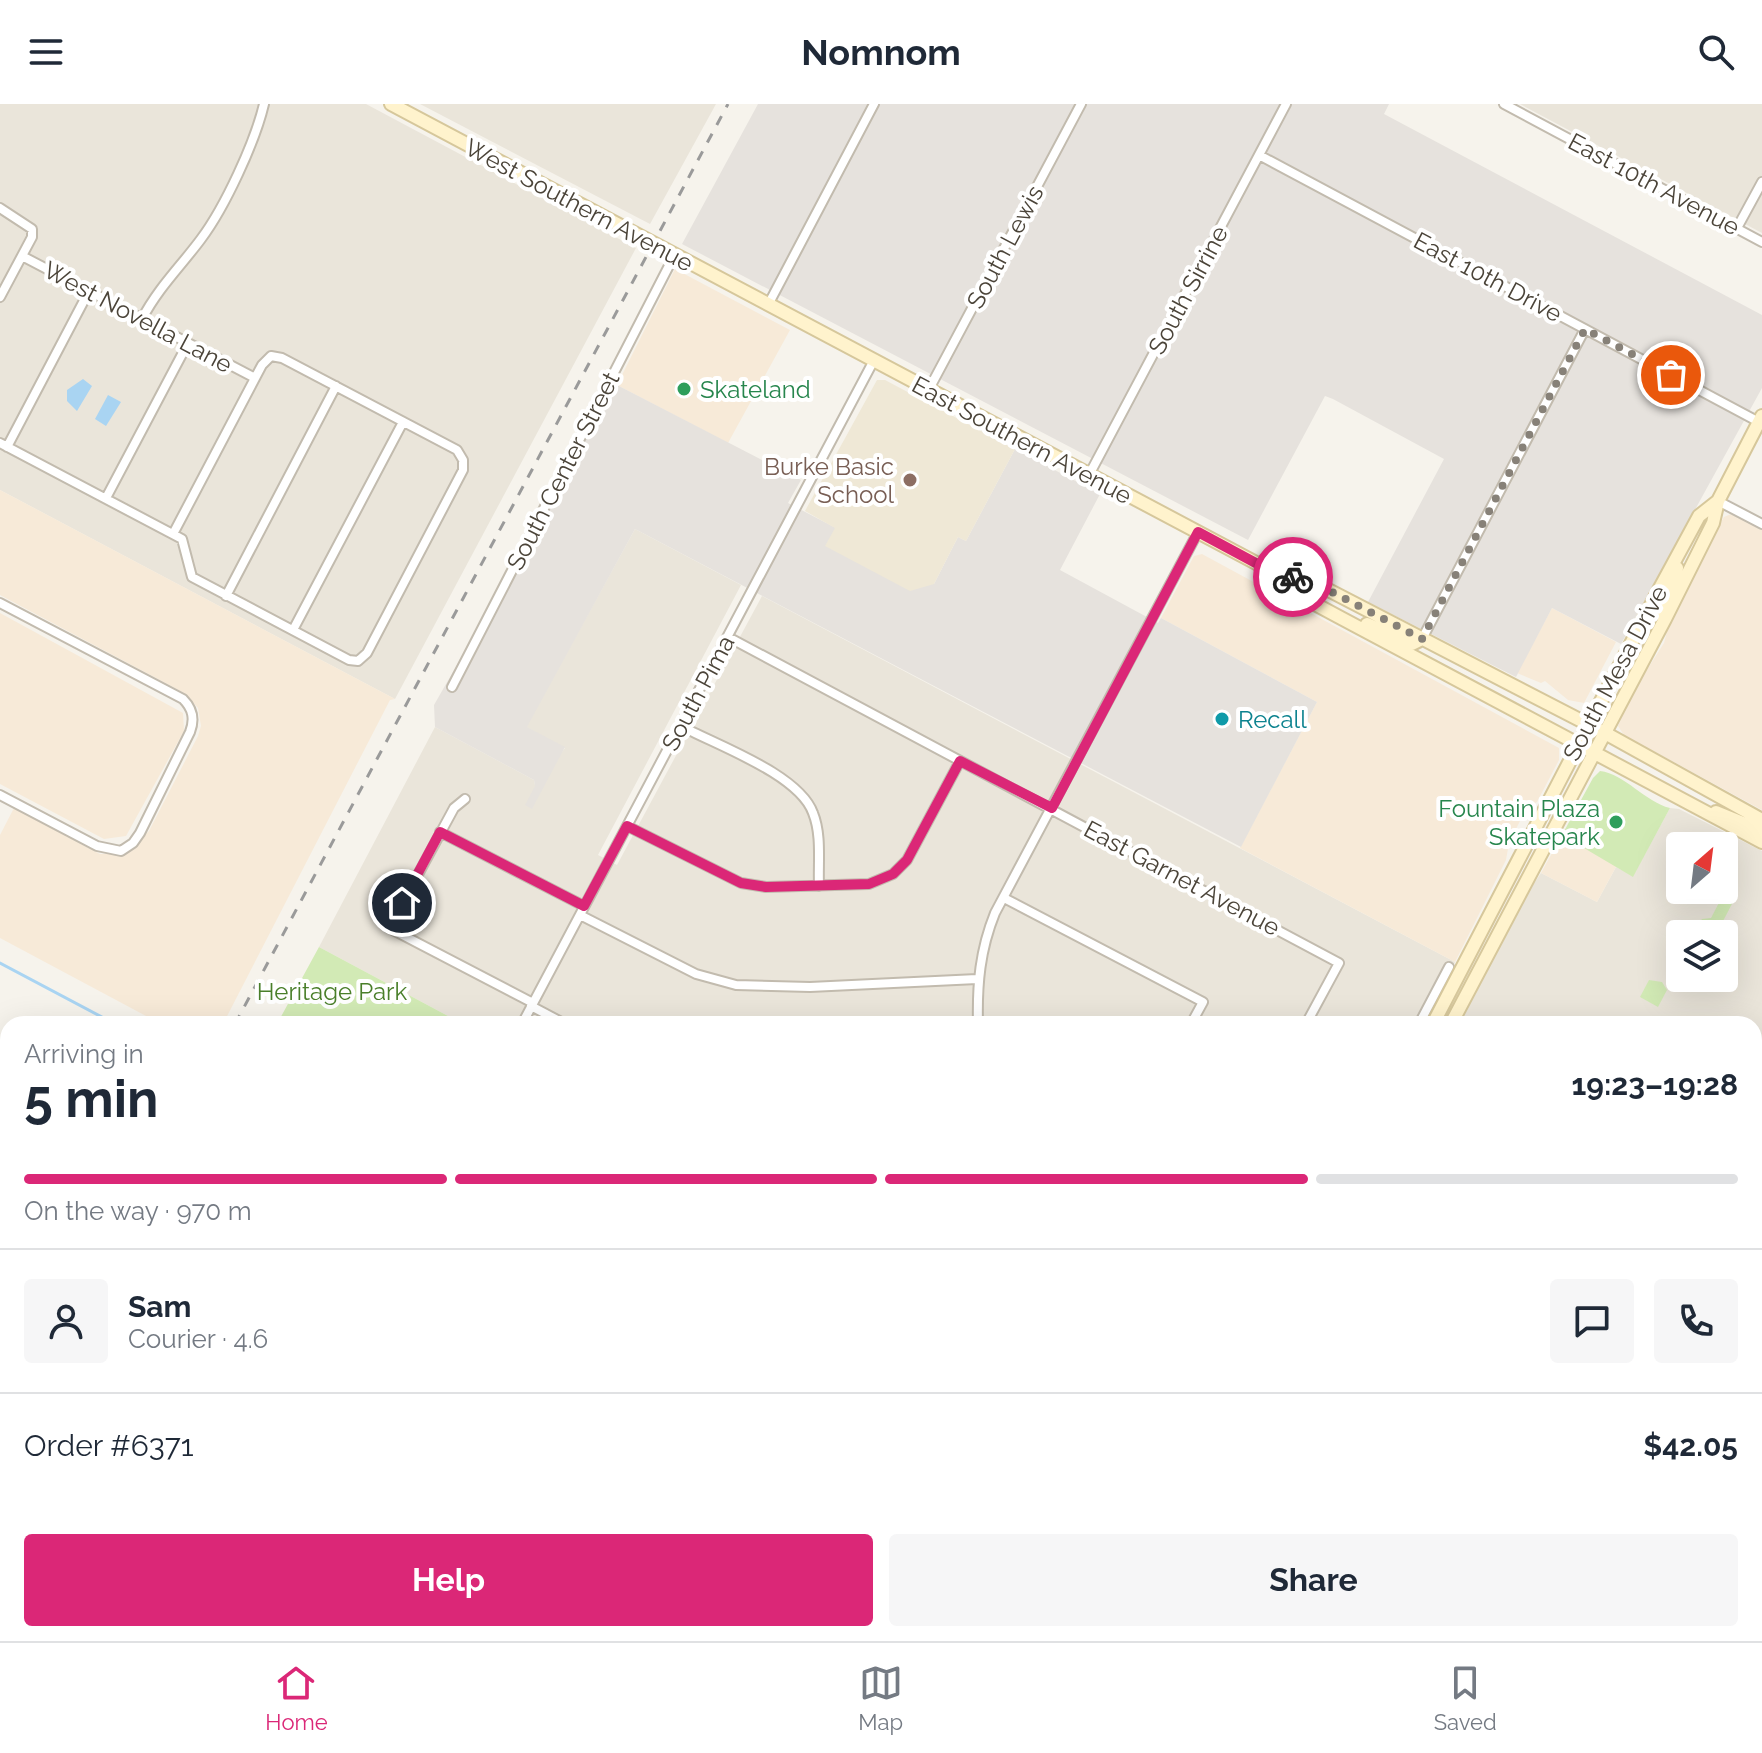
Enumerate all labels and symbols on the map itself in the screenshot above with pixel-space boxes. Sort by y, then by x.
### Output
street label: East 10th Avenue [1563,127,1745,241]
street label: West Southern Avenue [460,132,698,278]
street label: South Lewis [960,181,1050,313]
street label: South Sirrine [1142,221,1234,359]
street label: East 10th Drive [1409,226,1567,328]
street label: West Novella Lane [39,255,237,379]
pin [1637,341,1705,409]
street label: South Center Street [501,367,625,575]
street label: East Southern Avenue [907,370,1137,510]
place label: Skateland [700,375,811,404]
marker: Skateland [675,380,693,398]
place label: Burke Basic School [764,452,894,509]
marker: Burke Basic School [901,471,919,489]
courier [1253,537,1333,617]
street label: South Mesa Drive [1557,580,1673,766]
street label: South Pima [655,630,741,756]
place label: Recall [1238,705,1307,734]
marker: Recall [1213,710,1231,728]
place label: Fountain Plaza Skatepark [1438,794,1600,851]
marker: Fountain Plaza Skatepark [1607,813,1625,831]
street label: East Garnet Avenue [1079,814,1285,942]
north arrow [1666,832,1738,904]
pin [368,869,436,937]
park label: Heritage Park [257,977,407,1006]

